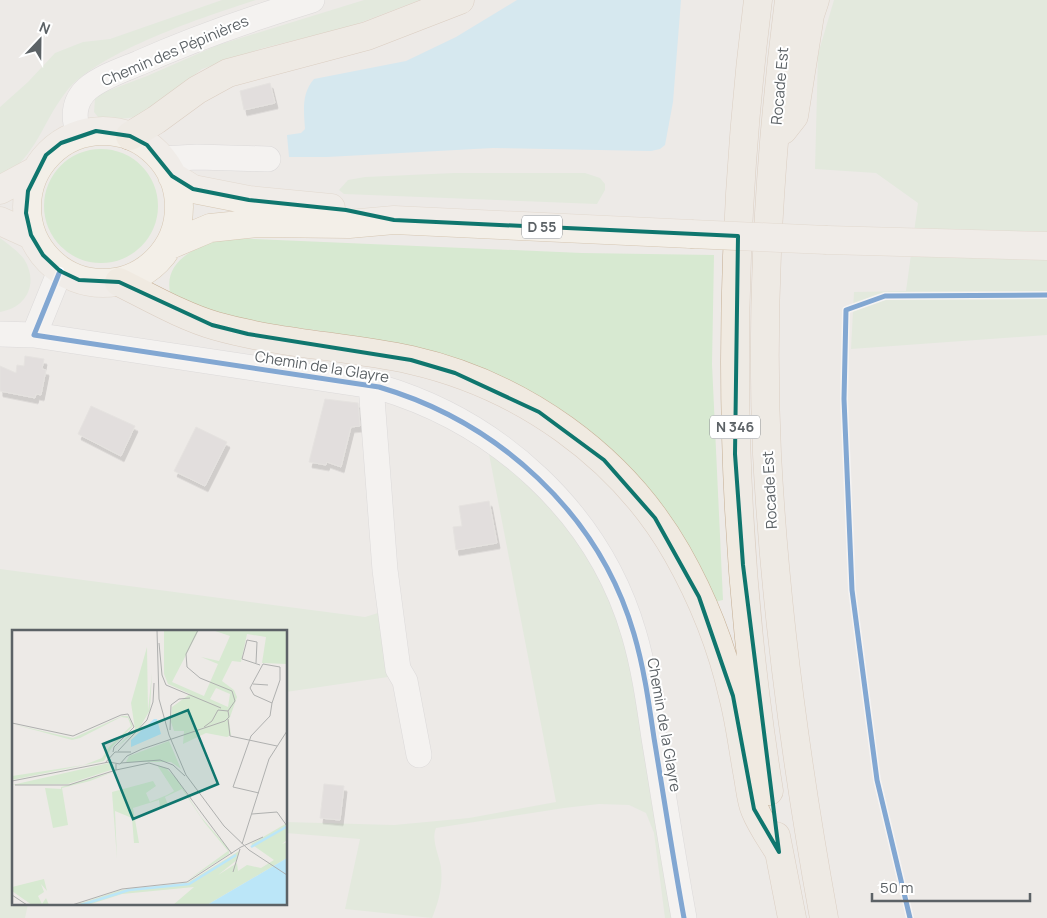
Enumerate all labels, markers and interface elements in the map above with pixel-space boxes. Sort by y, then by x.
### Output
street label: Chemin des Pépinières [98,10,252,91]
north arrow [15,15,65,65]
text: N [37,17,53,38]
street label: Rocade Est [766,46,793,126]
road number: D 55 [522,216,562,238]
street label: Chemin de la Glayre [253,346,391,388]
road number: N 346 [710,416,760,438]
street label: Rocade Est [757,451,782,530]
inset map [12,630,288,906]
street label: Chemin de la Glayre [642,656,687,794]
scale bar [872,870,1030,902]
text: 50 m [880,877,914,898]

